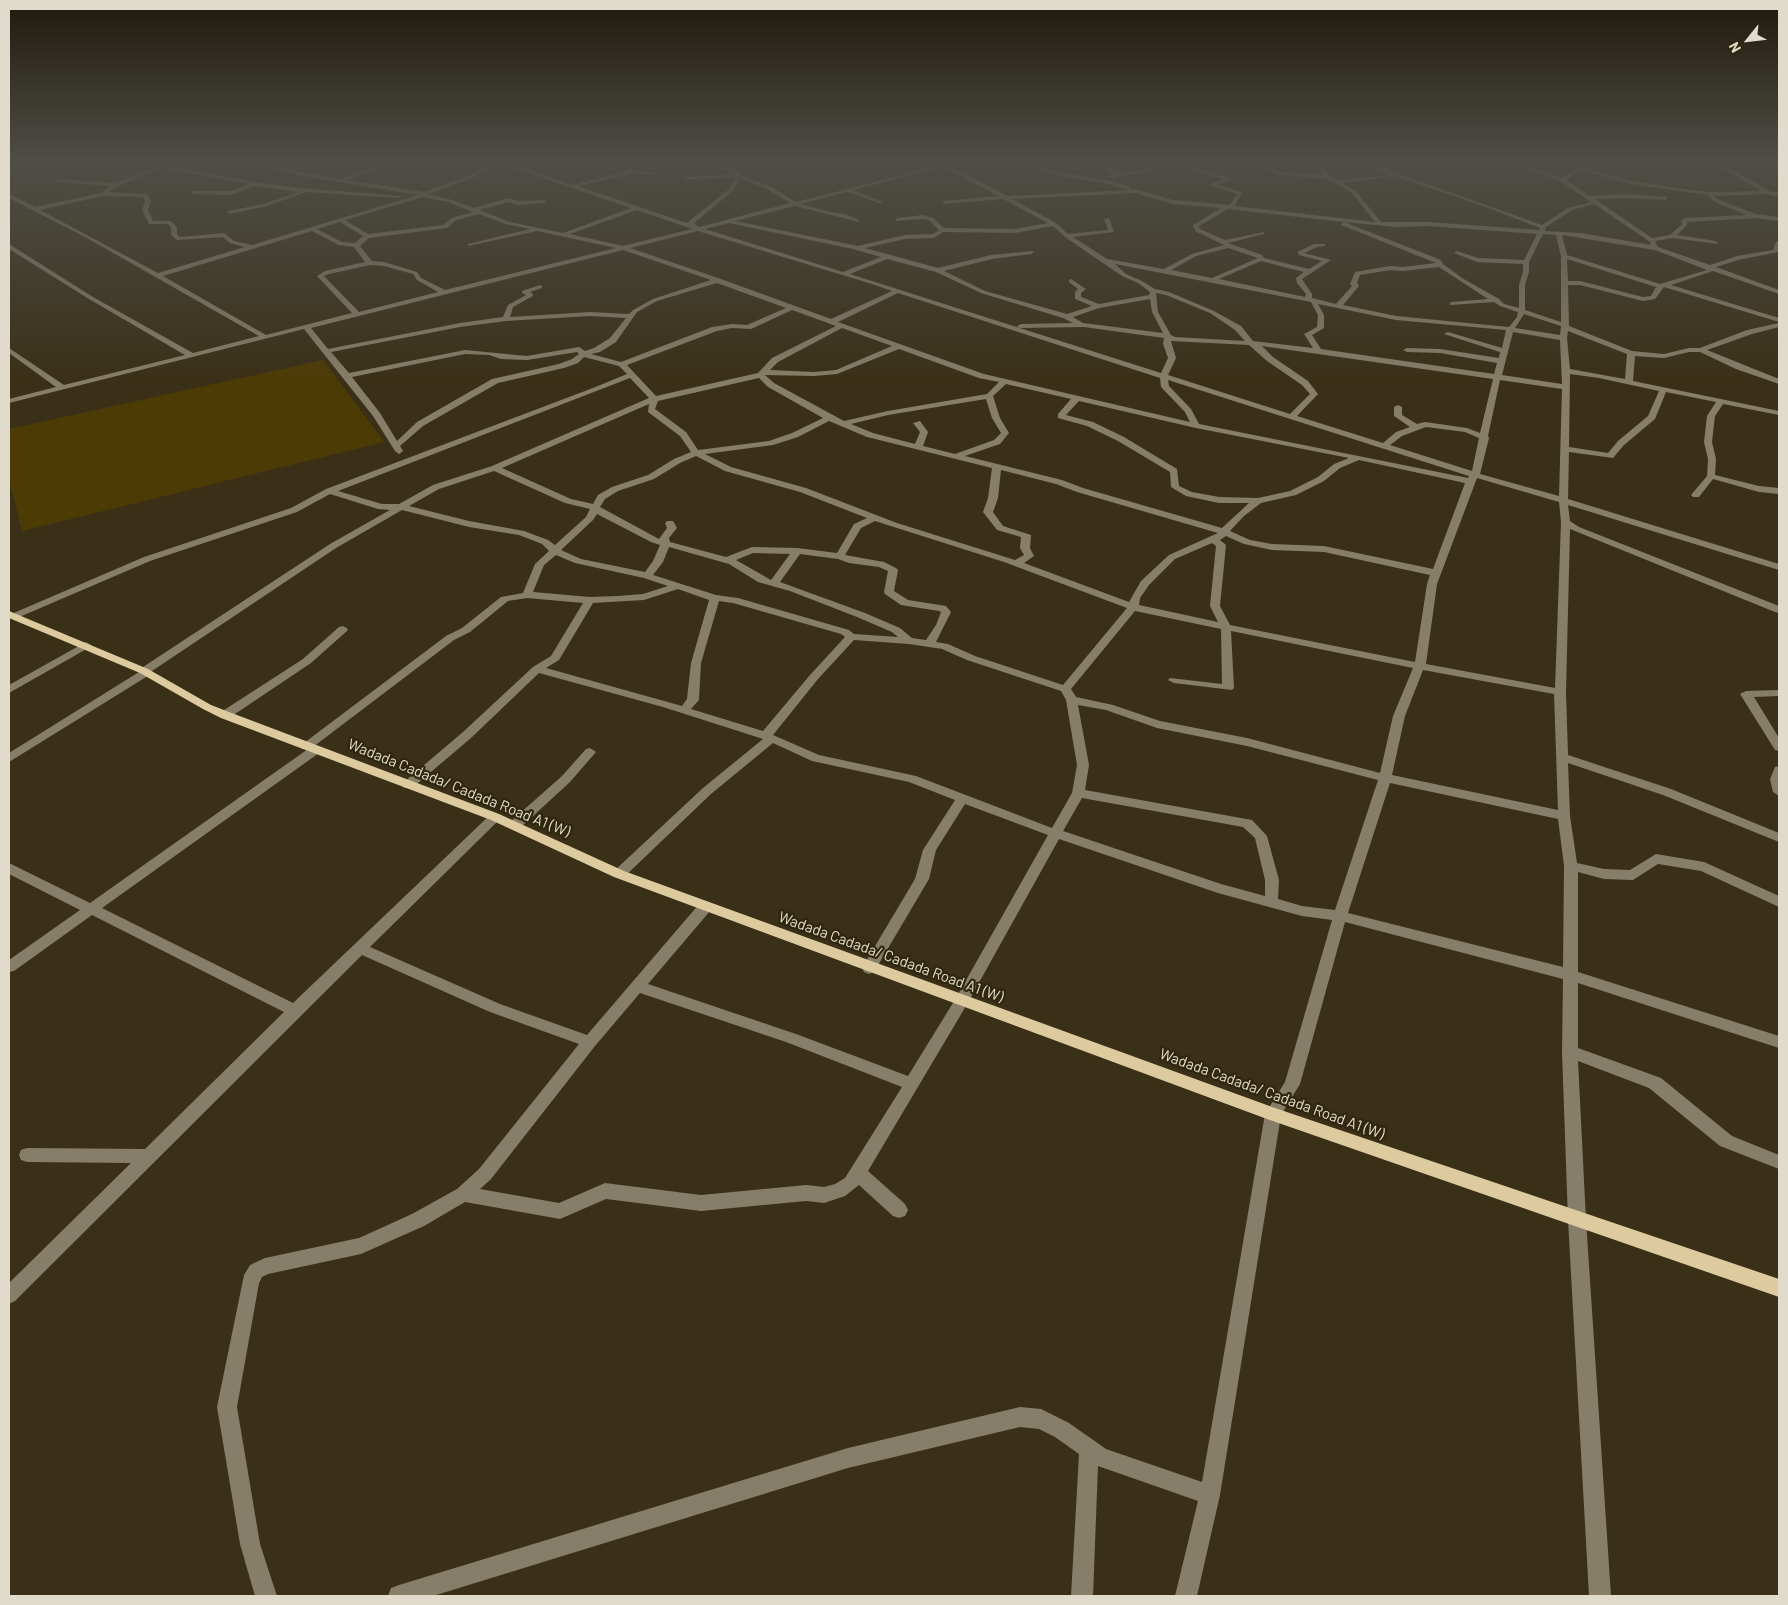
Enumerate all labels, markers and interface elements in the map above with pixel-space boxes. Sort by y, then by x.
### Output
north arrow [1723,15,1773,65]
text: N [1725,39,1744,56]
street label: Wadada Cadada/ Cadada Road A1 (W) [345,735,573,841]
street label: Wadada Cadada/ Cadada Road A1 (W) [776,908,1006,1006]
street label: Wadada Cadada/ Cadada Road A1 (W) [1157,1045,1387,1143]

